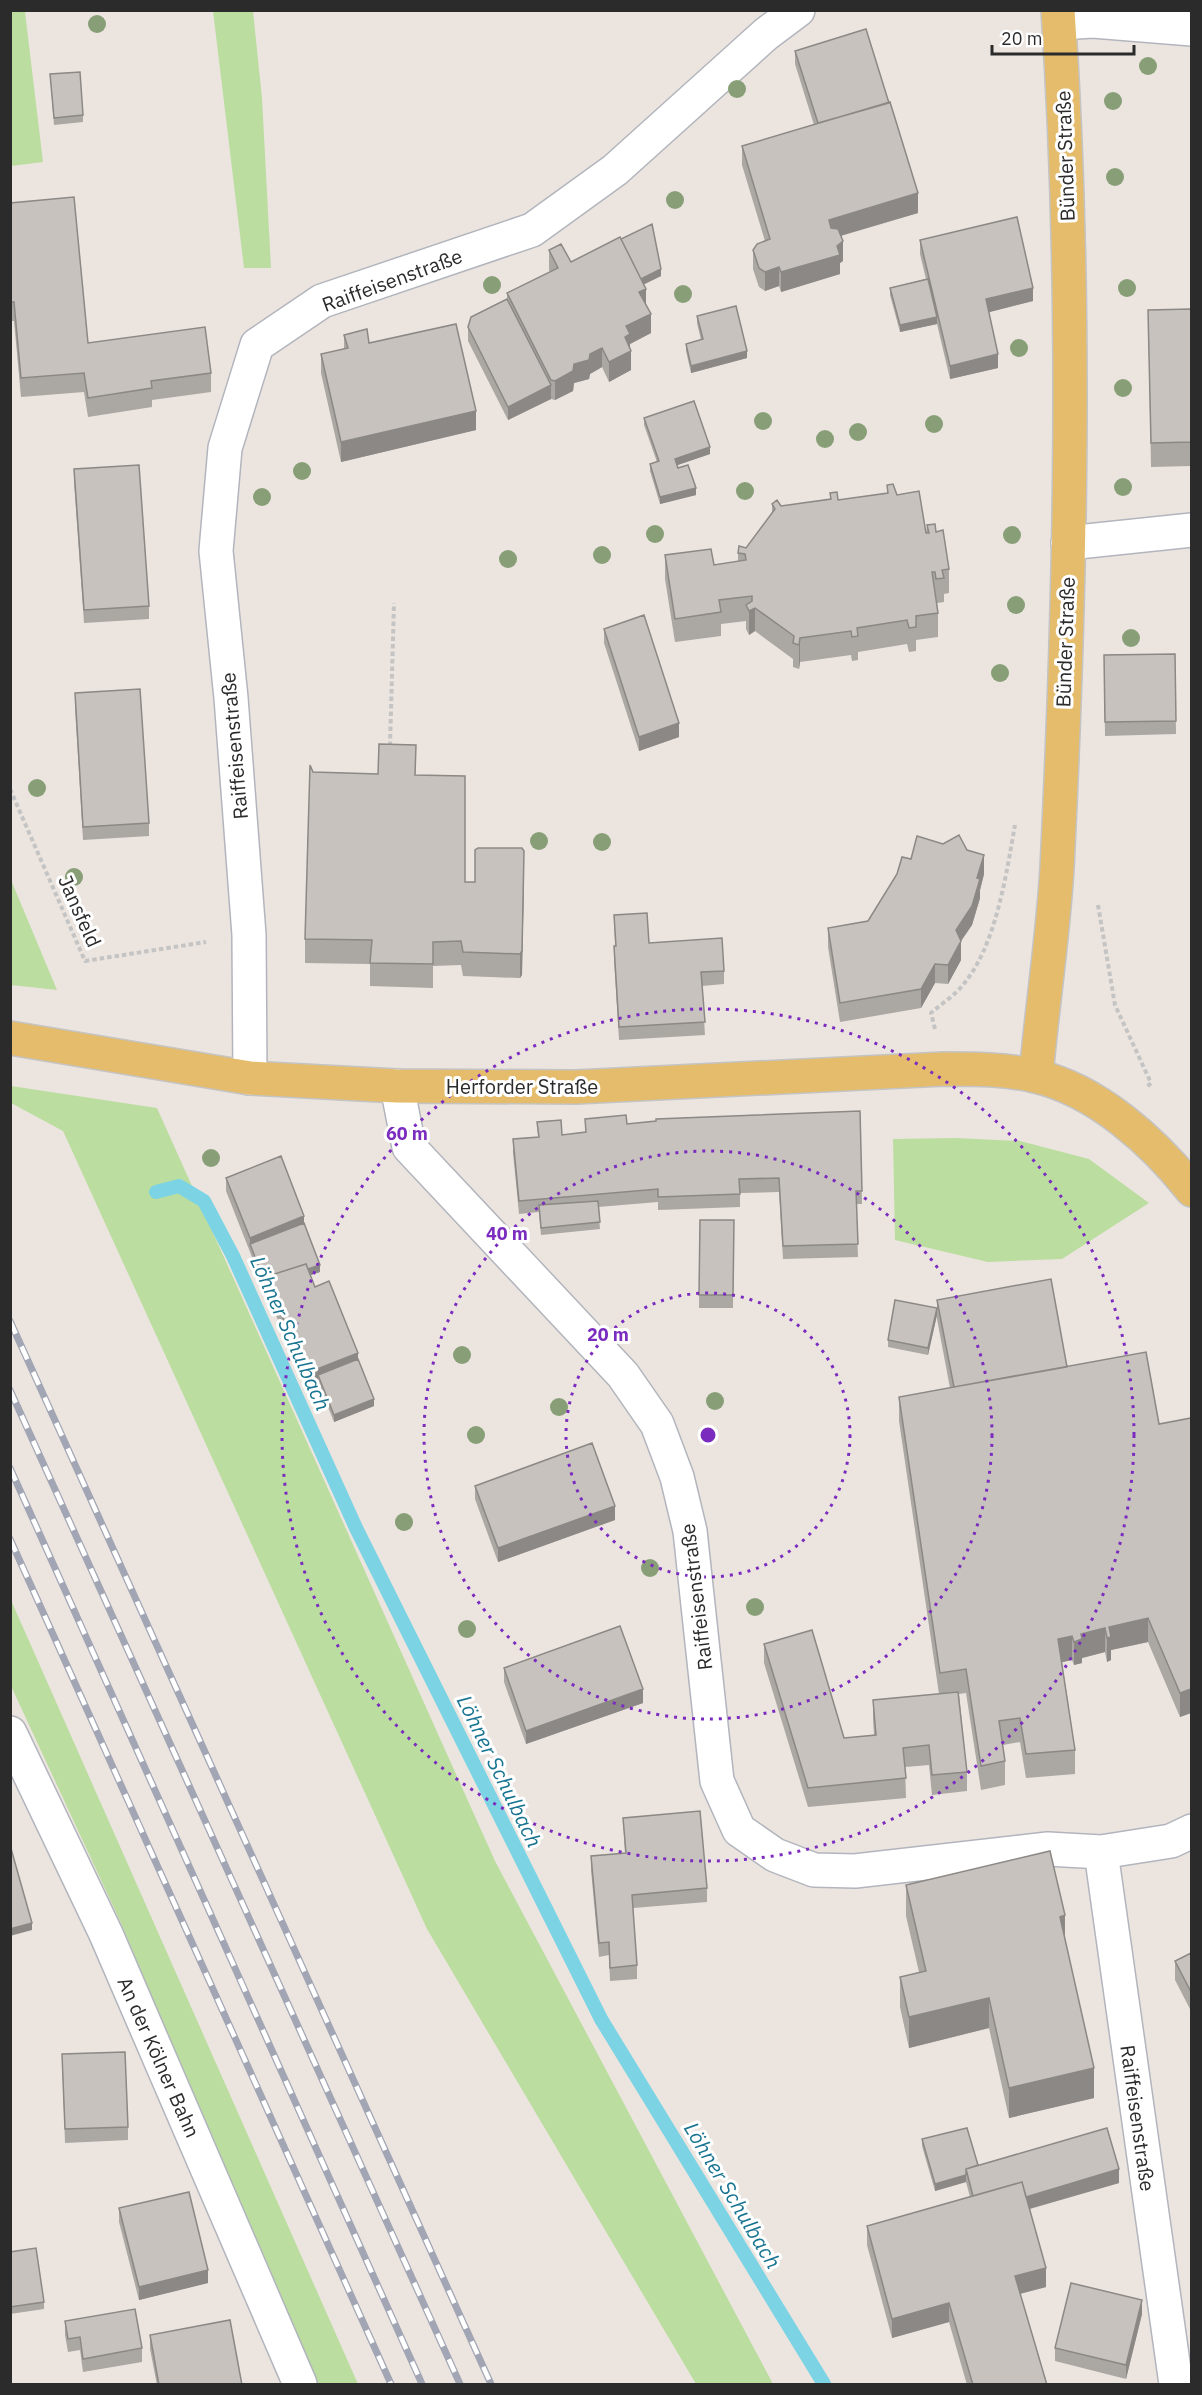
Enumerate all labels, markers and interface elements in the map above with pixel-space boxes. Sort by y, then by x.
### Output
scale bar [992,18,1134,56]
text: 20 m [1001,27,1043,50]
street label: Bünder Straße [1049,90,1081,222]
street label: Raiffeisenstraße [318,242,466,318]
street label: Bünder Straße [1049,576,1081,708]
street label: Raiffeisenstraße [214,671,254,821]
street label: Jansfeld [52,871,108,951]
street label: Herforder Straße [446,1073,598,1100]
text: 60 m [386,1122,428,1145]
text: 40 m [486,1222,528,1245]
water label: Löhner Schulbach [244,1251,338,1415]
text: 20 m [587,1323,629,1346]
centre of rings [698,1425,718,1445]
street label: Raiffeisenstraße [674,1522,718,1672]
water label: Löhner Schulbach [451,1690,549,1852]
street label: An der Kölner Bahn [111,1972,207,2142]
street label: Raiffeisenstraße [1114,2043,1162,2193]
water label: Löhner Schulbach [678,2116,788,2274]

